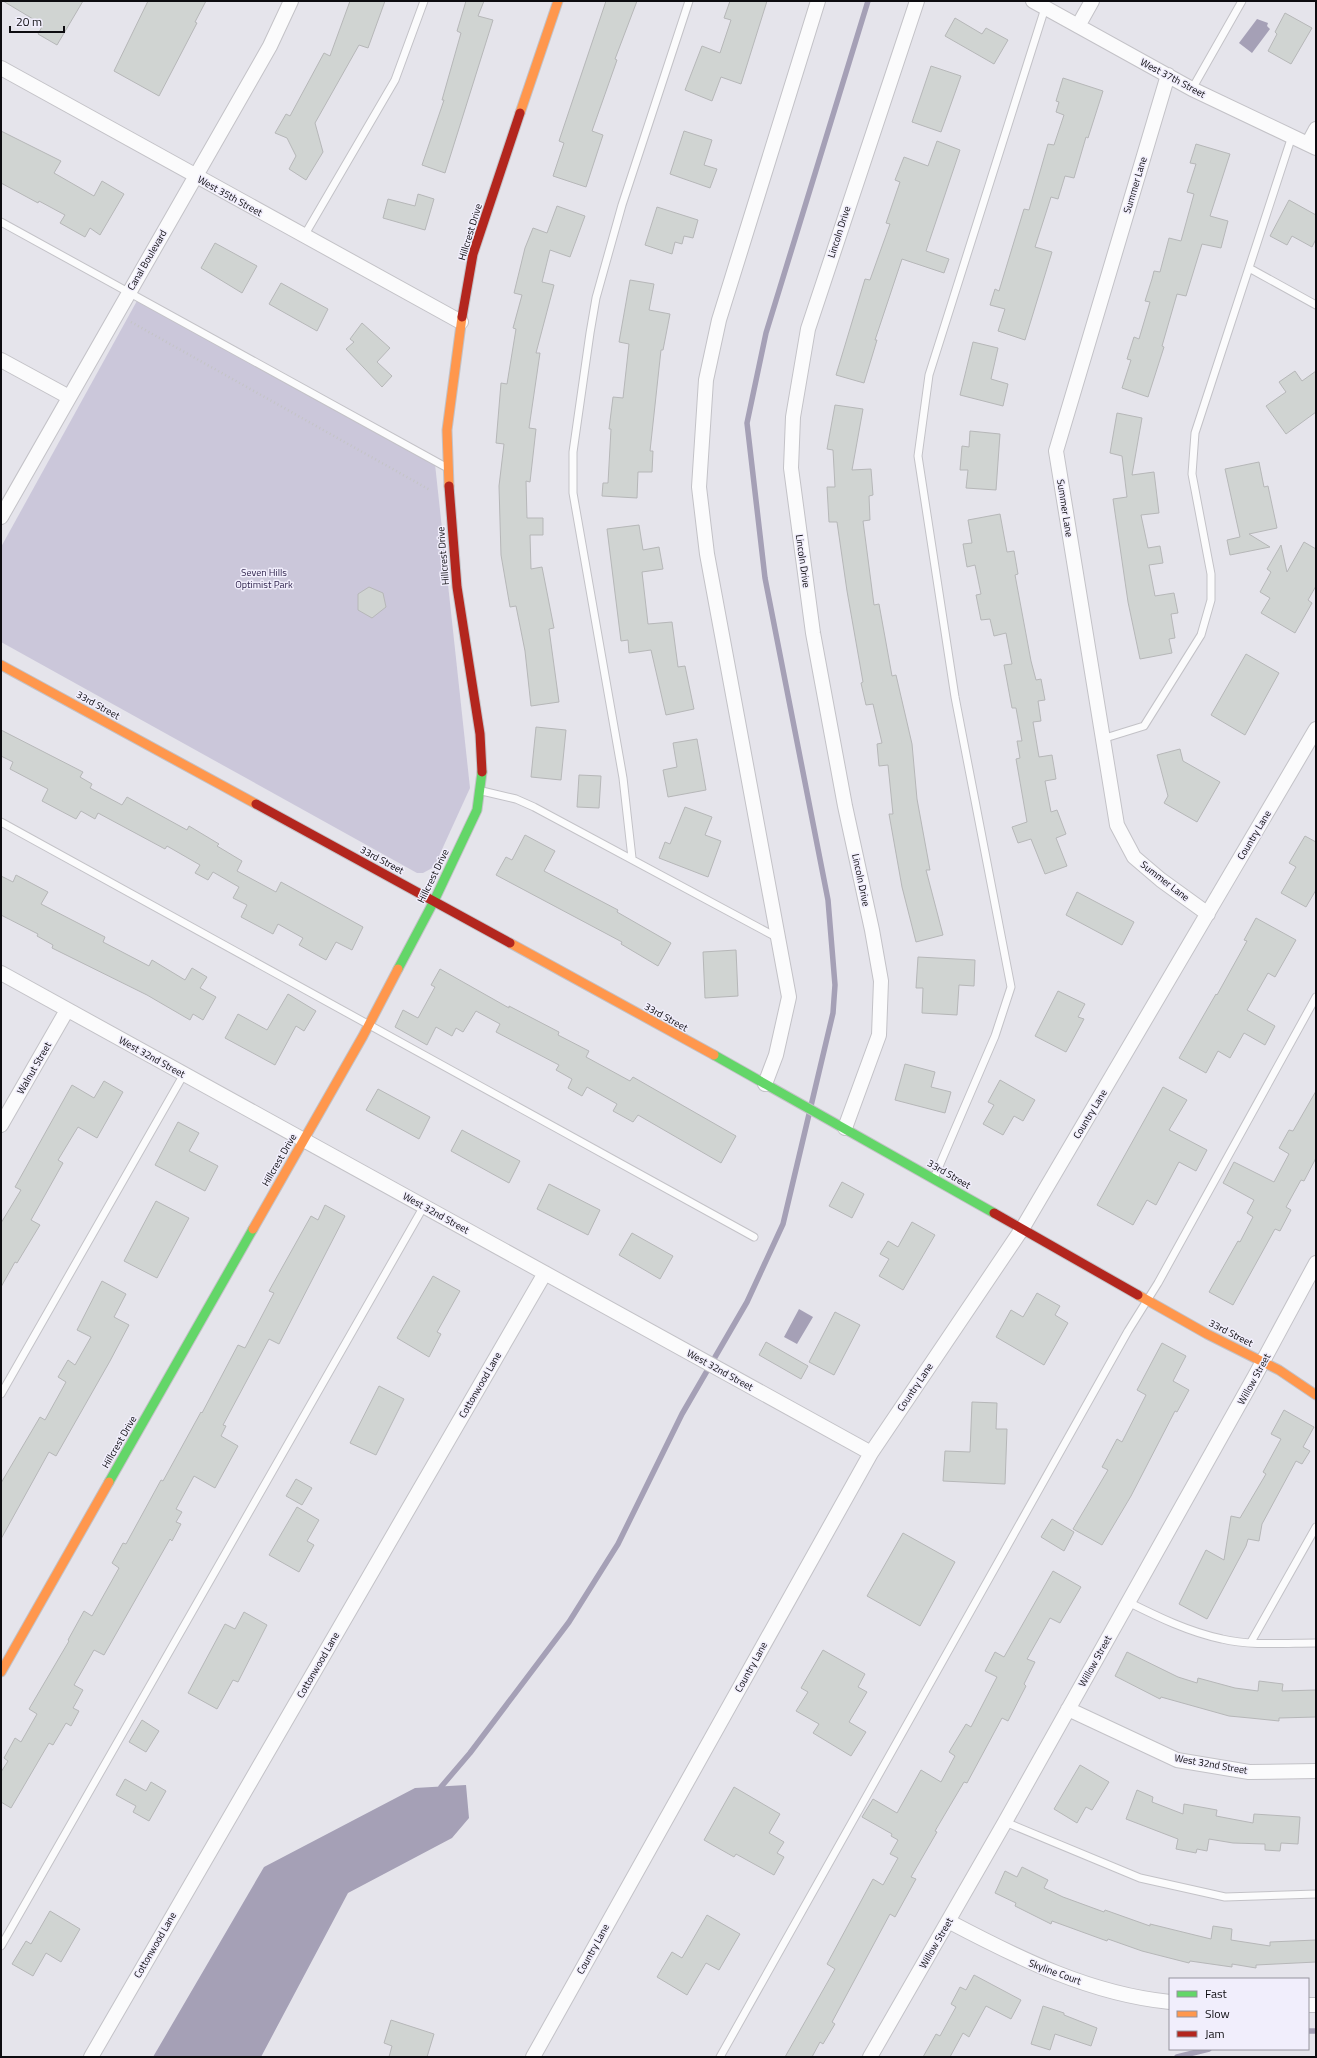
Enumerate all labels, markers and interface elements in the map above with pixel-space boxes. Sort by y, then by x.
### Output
scale bar [10,8,64,34]
text: 20 m [16,12,42,31]
street label: West 37th Street [1138,54,1209,102]
street label: Summer Lane [1119,155,1151,215]
street label: West 35th Street [195,172,266,220]
street label: Hillcrest Drive [454,202,486,262]
street label: Lincoln Drive [824,204,854,260]
street label: Canal Boulevard [124,227,170,293]
street label: Summer Lane [1053,478,1077,538]
street label: Hillcrest Drive [433,526,453,586]
street label: Lincoln Drive [792,533,814,589]
park label: Seven Hills Optimist Park [235,565,293,592]
street label: 33rd Street [73,687,123,723]
street label: Country Lane [1233,807,1275,863]
street label: 33rd Street [357,842,407,878]
street label: Hillcrest Drive [413,846,453,906]
street label: Lincoln Drive [848,852,874,908]
street label: Summer Lane [1137,857,1193,905]
street label: 33rd Street [641,999,691,1035]
street label: West 32nd Street [116,1033,188,1082]
street label: Walnut Street [13,1039,55,1097]
street label: Country Lane [1069,1086,1111,1142]
street label: Hillcrest Drive [258,1131,300,1189]
street label: 33rd Street [925,1156,974,1193]
street label: West 32nd Street [400,1189,472,1238]
street label: 33rd Street [1206,1315,1256,1351]
street label: West 32nd Street [684,1346,756,1395]
street label: Cottonwood Lane [455,1349,505,1421]
street label: Willow Street [1234,1350,1274,1407]
street label: Country Lane [893,1360,937,1414]
street label: Hillcrest Drive [98,1413,140,1471]
street label: Cottonwood Lane [293,1629,343,1701]
street label: Willow Street [1075,1632,1115,1689]
street label: Country Lane [731,1639,771,1695]
street label: West 32nd Street [1173,1750,1249,1778]
street label: Cottonwood Lane [130,1909,180,1981]
street label: Willow Street [915,1914,957,1971]
street label: Country Lane [573,1921,613,1977]
street label: Skyline Court [1027,1956,1084,1989]
legend [1169,1978,1309,2050]
text: Fast [1205,1984,1228,2003]
text: Slow [1205,2004,1230,2023]
text: Jam [1205,2024,1225,2043]

